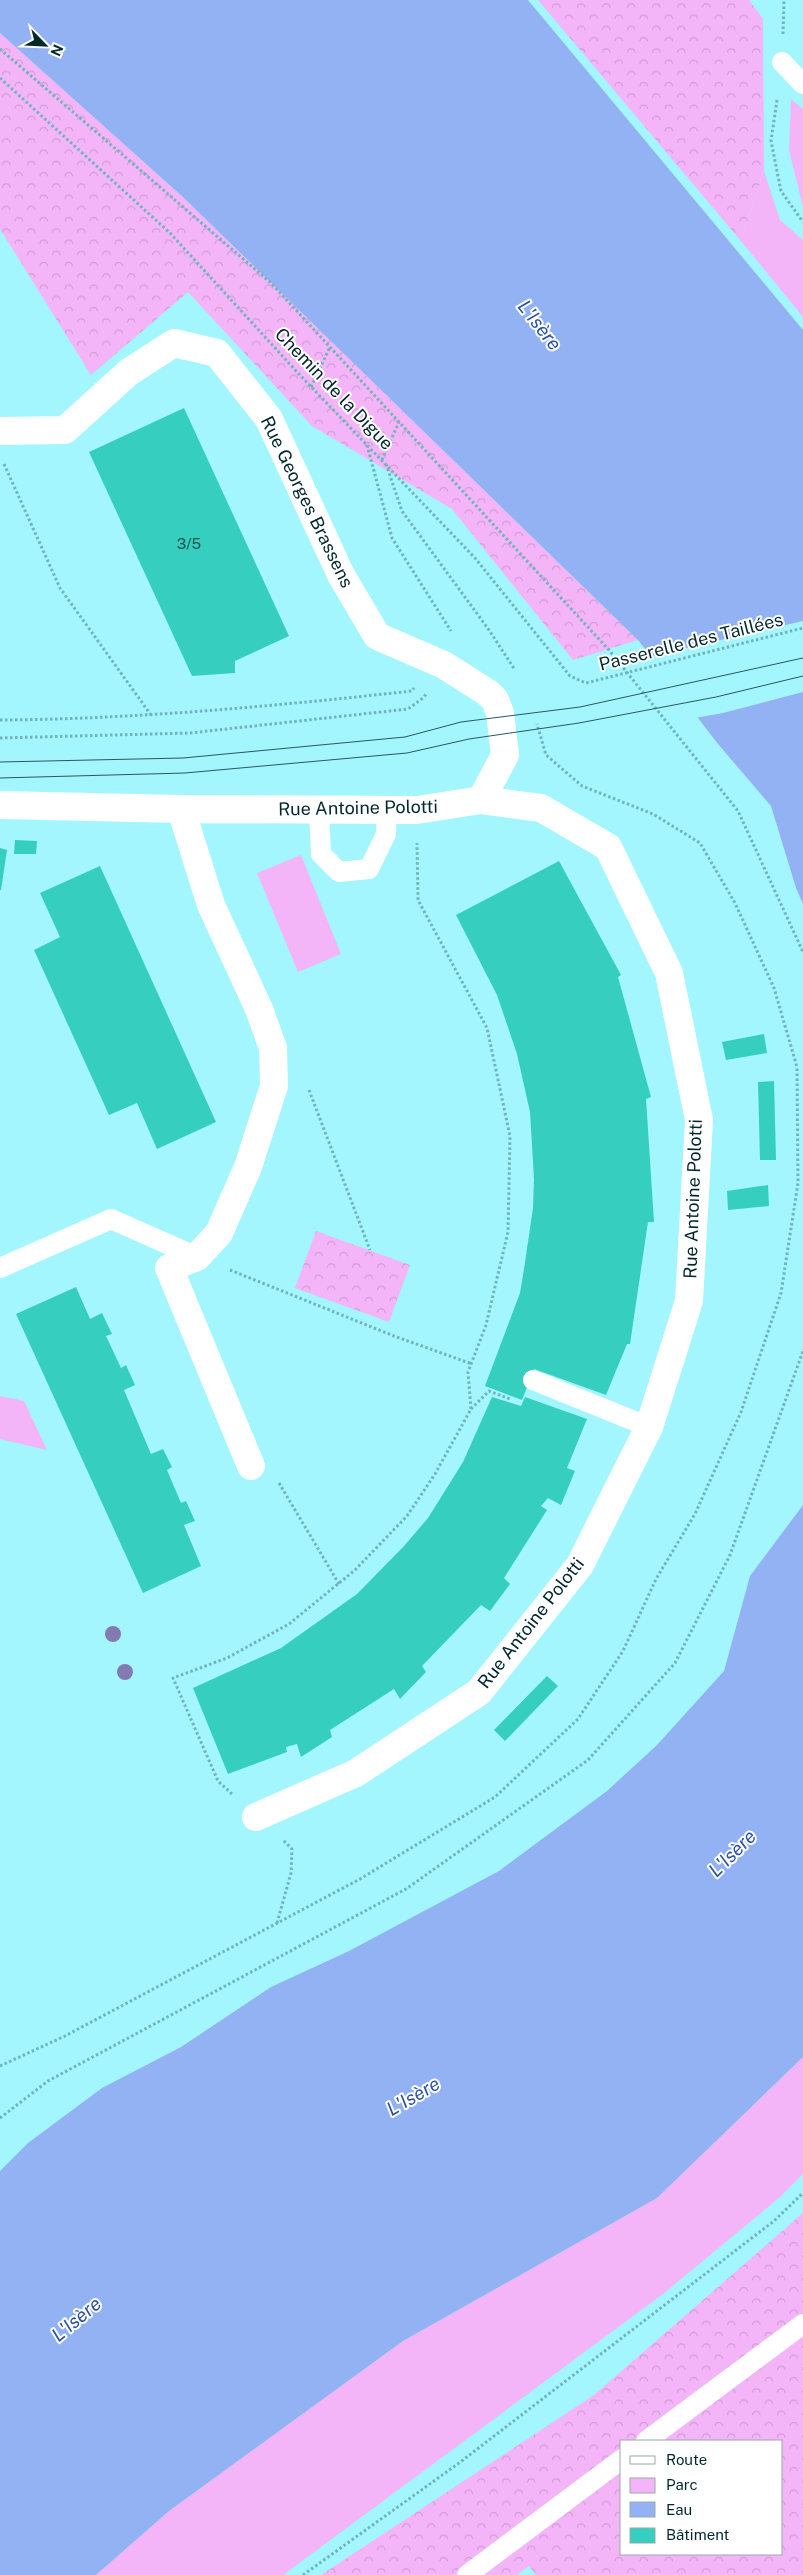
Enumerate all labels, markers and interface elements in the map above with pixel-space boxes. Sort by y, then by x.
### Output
north arrow [20,20,70,70]
text: N [47,42,66,59]
water label: L'Isère [514,296,566,354]
street label: Chemin de la Digue [271,323,398,454]
street label: Rue Georges Brassens [257,413,358,591]
house number: 3/5 [177,535,201,552]
street label: Passerelle des Taillées [597,608,785,675]
street label: Rue Antoine Polotti [278,796,438,819]
street label: Rue Antoine Polotti [679,1119,706,1279]
street label: Rue Antoine Polotti [473,1553,588,1692]
water label: L'Isère [704,1825,760,1881]
water label: L'Isère [383,2072,443,2120]
water label: L'Isère [47,2292,105,2346]
legend [620,2440,783,2555]
text: Route [666,2451,707,2468]
text: Parc [666,2476,698,2493]
text: Eau [666,2501,692,2518]
text: Bâtiment [666,2526,729,2543]

